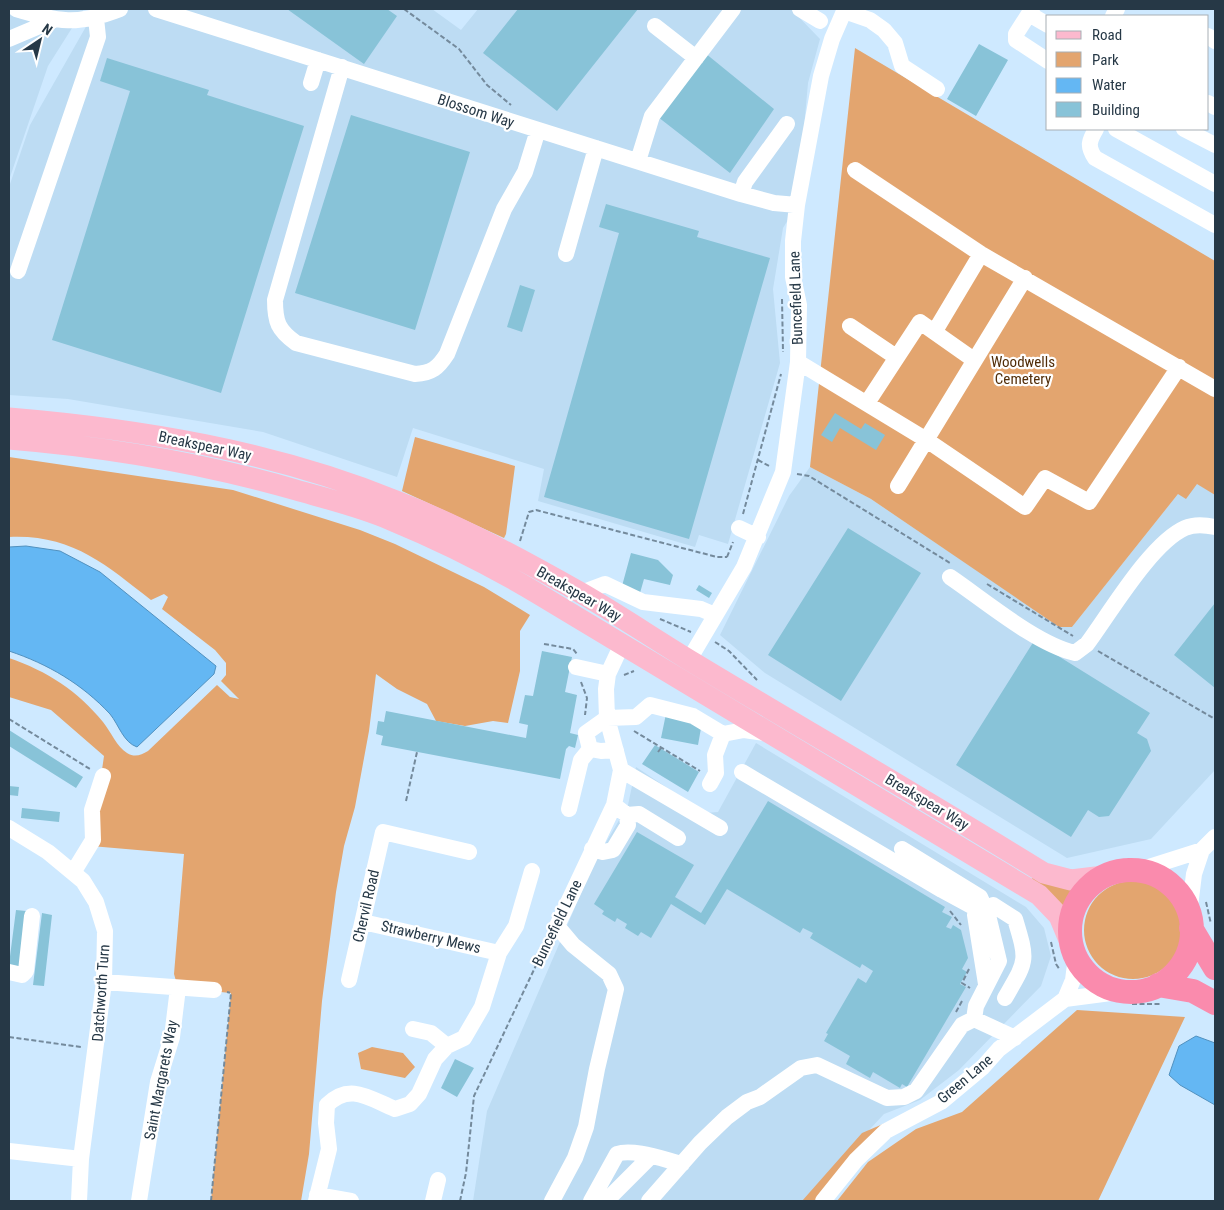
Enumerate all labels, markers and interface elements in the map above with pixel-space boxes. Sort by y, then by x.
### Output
north arrow [15,15,65,65]
legend [1046,15,1209,130]
text: N [39,20,56,38]
text: Road [1092,26,1122,44]
text: Park [1092,51,1119,69]
text: Water [1092,76,1127,94]
street label: Blossom Way [435,90,517,132]
text: Building [1092,101,1140,119]
street label: Buncefield Lane [785,251,807,345]
park label: Woodwells Cemetery [991,353,1055,388]
street label: Breakspear Way [157,427,253,465]
street label: Breakspear Way [534,563,624,625]
street label: Breakspear Way [882,770,972,834]
street label: Chervil Road [349,868,383,944]
street label: Buncefield Lane [528,877,586,969]
street label: Strawberry Mews [379,917,483,957]
street label: Datchworth Turn [89,944,113,1042]
street label: Saint Margarets Way [141,1019,181,1141]
street label: Green Lane [934,1051,996,1107]

